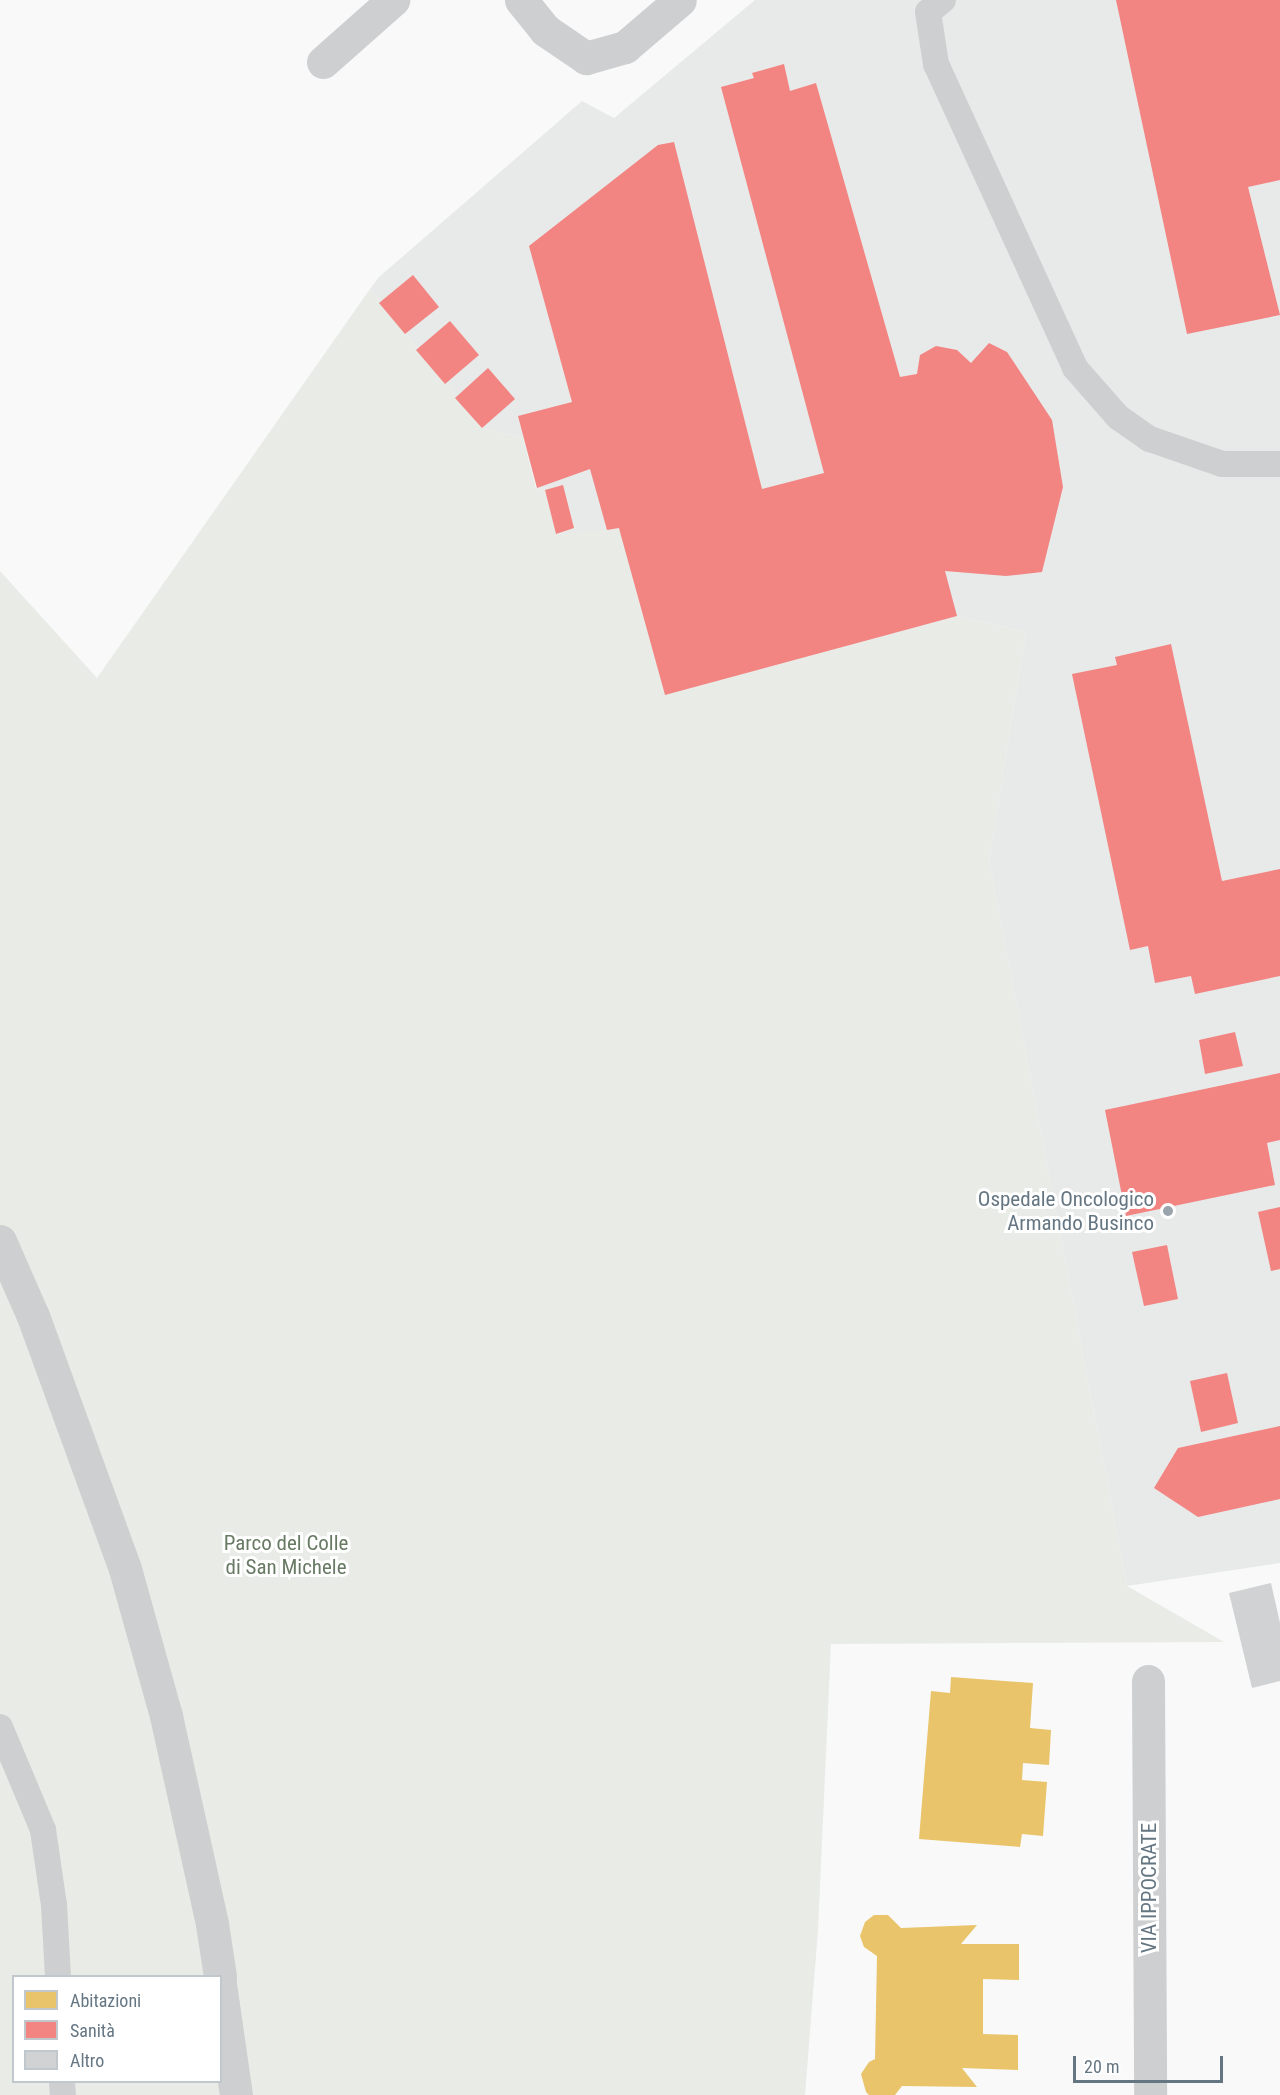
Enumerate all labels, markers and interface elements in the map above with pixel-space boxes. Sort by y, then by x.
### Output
place label: Ospedale Oncologico Armando Businco [978,1186,1154,1236]
marker: Ospedale Oncologico Armando Businco [1159,1202,1177,1220]
park label: Parco del Colle di San Michele [224,1530,348,1580]
street label: VIA IPPOCRATE [1136,1823,1162,1953]
legend [12,1975,222,2083]
text: Abitazioni [70,1990,141,2011]
text: Sanità [70,2020,115,2041]
scale bar [1076,2044,1226,2082]
text: Altro [70,2050,104,2071]
text: 20 m [1084,2056,1119,2077]

